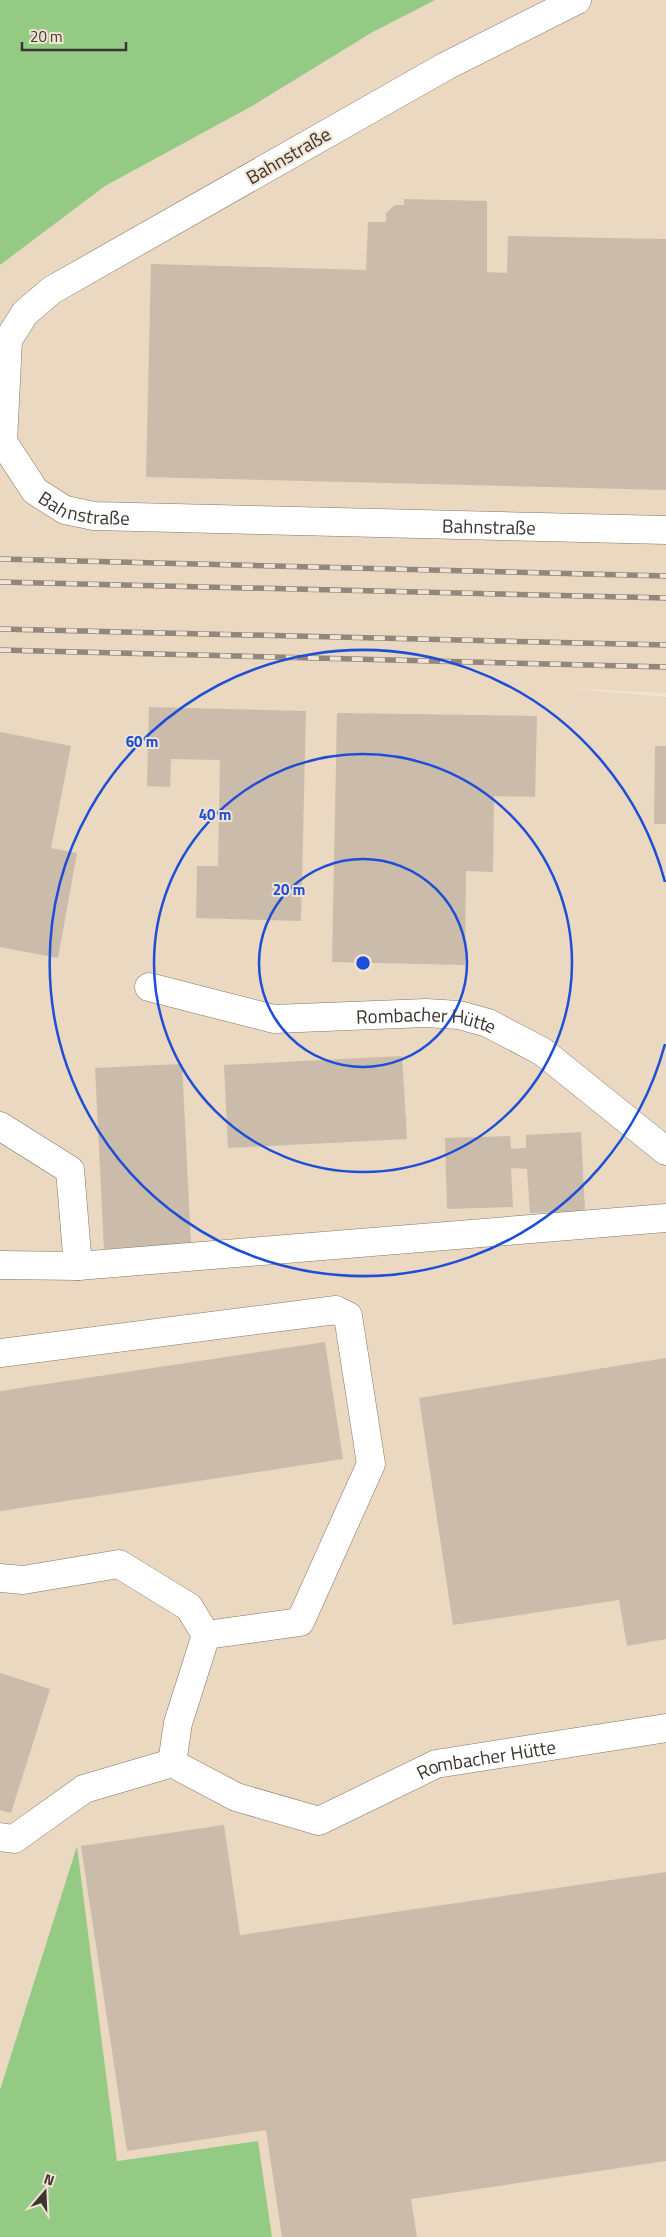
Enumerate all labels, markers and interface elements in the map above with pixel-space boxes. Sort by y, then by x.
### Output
scale bar [22,20,126,52]
text: 20 m [30,25,63,48]
street label: Bahnstraße [240,119,336,191]
street label: Bahnstraße [33,483,130,531]
street label: Bahnstraße [442,510,536,541]
text: 60 m [126,730,158,753]
text: 40 m [199,803,231,826]
text: 20 m [273,878,305,901]
centre of rings [354,954,372,972]
street label: Rombacher Hütte [355,998,502,1040]
street label: Rombacher Hütte [411,1731,558,1786]
north arrow [20,2167,70,2217]
text: N [41,2168,57,2191]

